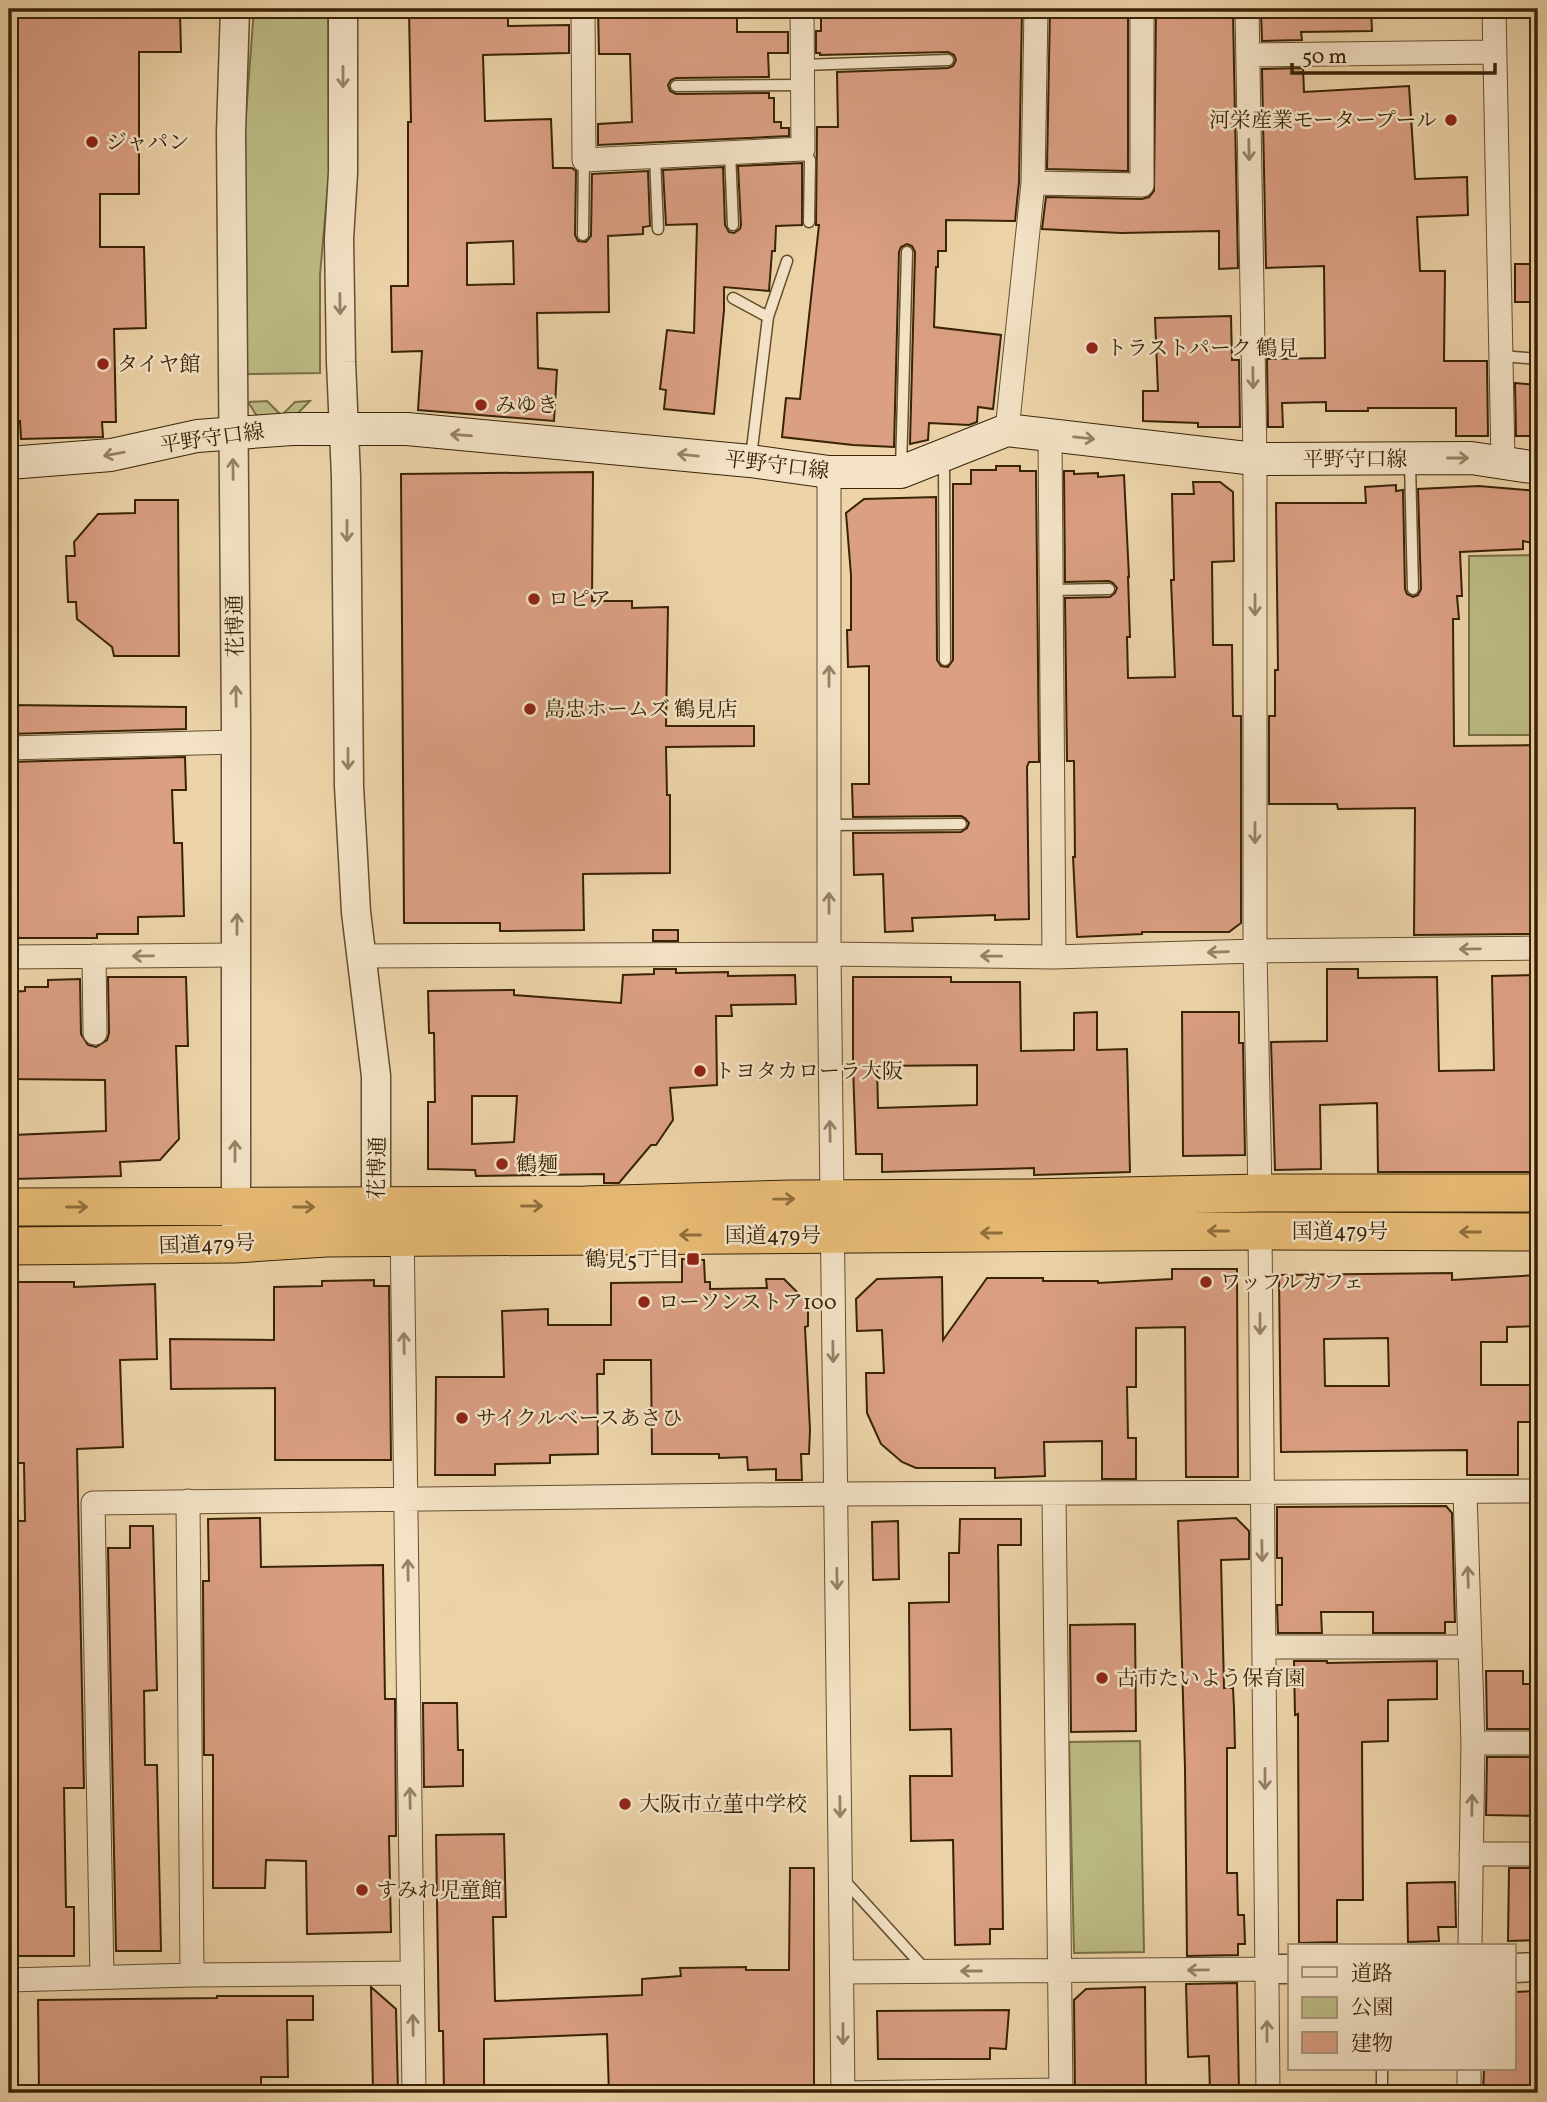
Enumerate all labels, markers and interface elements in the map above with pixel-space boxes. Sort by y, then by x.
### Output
scale bar [1292,32,1494,76]
text: 50 m [1302,43,1347,72]
one-way arrow [336,65,350,88]
place label: 河栄産業モータープール [1209,107,1437,136]
marker: 河栄産業モータープール [1443,112,1459,128]
place label: ジャパン [106,129,190,158]
marker: ジャパン [84,134,100,150]
one-way arrow [1243,139,1256,162]
one-way arrow [333,293,346,316]
place label: トラストパーク 鶴見 [1106,335,1298,364]
marker: トラストパーク 鶴見 [1084,340,1100,356]
place label: タイヤ館 [117,351,201,380]
marker: タイヤ館 [95,356,111,372]
one-way arrow [1247,366,1260,389]
place label: みゆき [495,392,558,421]
marker: みゆき [473,397,489,413]
street label: 平野守口線 [158,418,266,461]
one-way arrow [451,428,473,441]
one-way arrow [1073,432,1095,445]
street label: 平野守口線 [723,446,831,487]
street label: 平野守口線 [1303,446,1408,475]
one-way arrow [103,448,126,461]
one-way arrow [677,448,700,461]
one-way arrow [1446,451,1469,465]
one-way arrow [227,457,240,480]
one-way arrow [340,519,354,542]
place label: ロピア [548,586,611,615]
marker: ロピア [526,591,542,607]
street label: 花博通 [221,594,252,658]
one-way arrow [1248,594,1262,617]
one-way arrow [822,664,836,687]
one-way arrow [229,685,243,708]
place label: 島忠ホームズ 鶴見店 [544,696,737,725]
marker: 島忠ホームズ 鶴見店 [522,701,538,717]
one-way arrow [342,747,355,770]
one-way arrow [1248,821,1262,844]
one-way arrow [822,892,836,915]
one-way arrow [230,912,244,935]
one-way arrow [1459,942,1482,956]
one-way arrow [1207,946,1230,959]
one-way arrow [132,949,155,962]
one-way arrow [979,949,1002,963]
place label: トヨタカローラ大阪 [714,1058,903,1087]
marker: トヨタカローラ大阪 [692,1063,708,1079]
one-way arrow [823,1119,837,1142]
street label: 花博通 [363,1136,394,1200]
one-way arrow [228,1140,242,1163]
place label: 鶴麺 [516,1151,558,1180]
marker: 鶴麺 [494,1156,510,1172]
one-way arrow [772,1193,795,1206]
one-way arrow [520,1199,543,1213]
one-way arrow [293,1200,316,1214]
one-way arrow [65,1201,88,1214]
street label: 国道479号 [1292,1218,1388,1247]
street label: 国道479号 [725,1222,821,1251]
one-way arrow [1207,1224,1230,1238]
one-way arrow [1459,1225,1482,1239]
one-way arrow [979,1226,1002,1240]
one-way arrow [678,1228,701,1242]
street label: 国道479号 [158,1229,256,1262]
place label: 鶴見5丁目 [585,1246,679,1275]
marker: 鶴見5丁目 [685,1251,701,1267]
place label: ワッフルカフェ [1220,1269,1364,1298]
marker: ワッフルカフェ [1198,1274,1214,1290]
place label: ローソンストア100 [658,1289,837,1318]
marker: ローソンストア100 [636,1294,652,1310]
one-way arrow [1253,1312,1267,1335]
one-way arrow [397,1331,411,1354]
one-way arrow [827,1340,840,1363]
place label: サイクルベースあさひ [476,1405,682,1434]
marker: サイクルベースあさひ [454,1410,470,1426]
one-way arrow [1255,1539,1269,1562]
one-way arrow [401,1559,415,1582]
one-way arrow [1461,1566,1474,1589]
one-way arrow [830,1568,843,1591]
place label: 古市たいよう保育園 [1116,1665,1305,1694]
marker: 古市たいよう保育園 [1094,1670,1110,1686]
one-way arrow [1258,1767,1272,1790]
one-way arrow [403,1786,417,1809]
place label: 大阪市立菫中学校 [639,1791,807,1820]
one-way arrow [1465,1793,1479,1816]
one-way arrow [833,1795,847,1818]
marker: 大阪市立菫中学校 [617,1796,633,1812]
place label: すみれ児童館 [376,1877,502,1906]
marker: すみれ児童館 [354,1882,370,1898]
legend [1288,1944,1516,2070]
text: 道路 [1351,1960,1393,1989]
one-way arrow [1187,1963,1210,1977]
one-way arrow [960,1964,983,1978]
text: 公園 [1351,1994,1393,2023]
one-way arrow [406,2014,419,2037]
one-way arrow [1260,2020,1274,2043]
one-way arrow [836,2023,850,2046]
text: 建物 [1351,2030,1393,2059]

